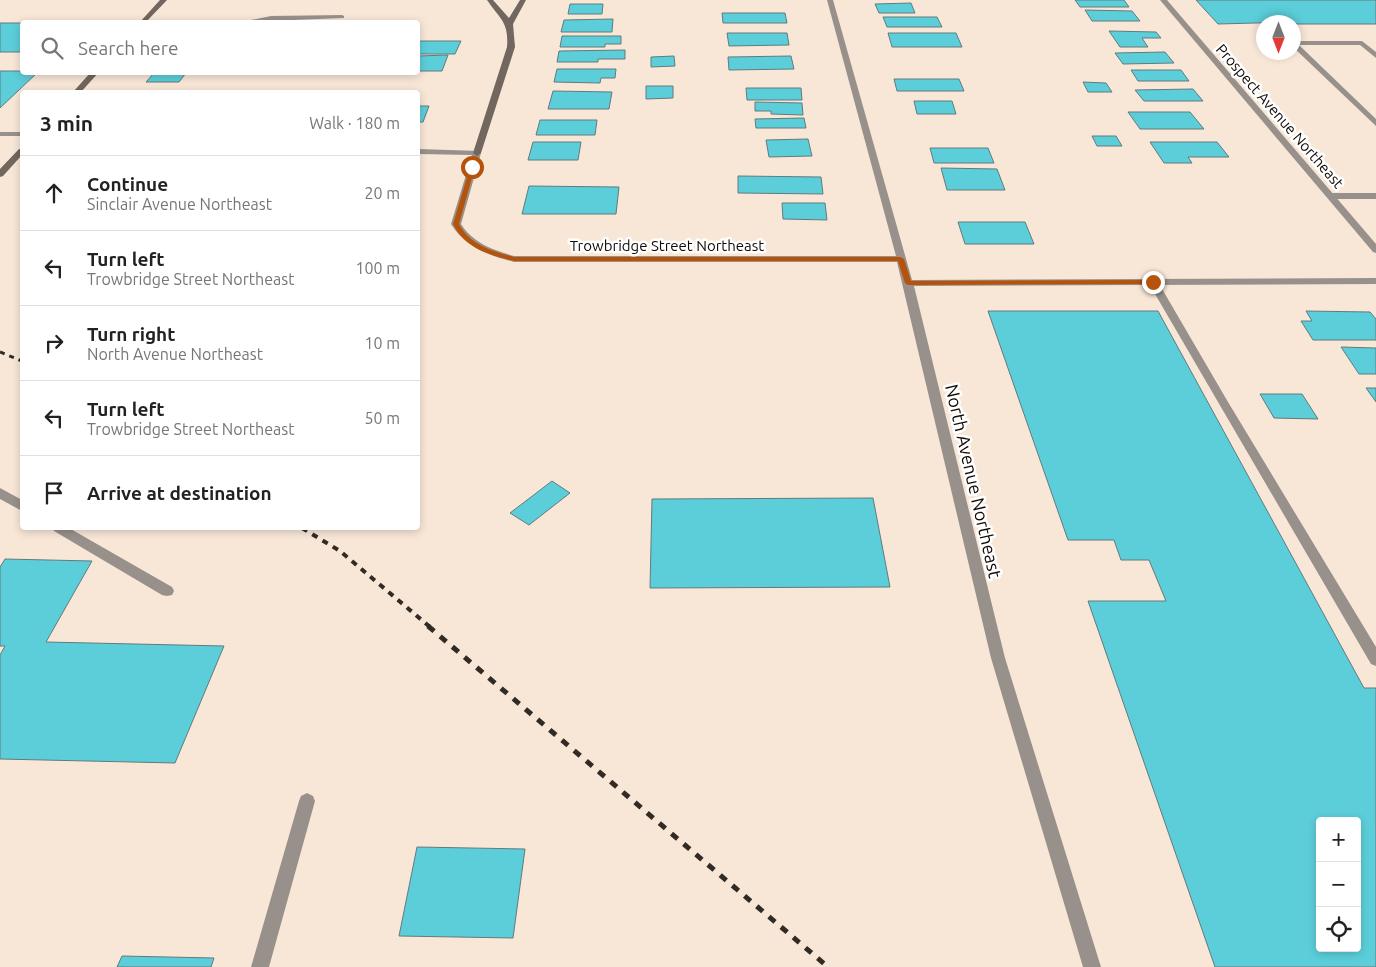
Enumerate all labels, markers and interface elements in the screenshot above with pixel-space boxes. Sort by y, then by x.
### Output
north arrow [1256,15,1301,60]
search box [20,20,420,75]
icon: search [38,34,66,62]
text: Search here [78,37,178,59]
street label: Prospect Avenue Northeast [1213,41,1347,192]
text: 3 min [40,111,93,135]
text: Walk · 180 m [309,114,400,132]
route start [461,156,484,179]
text: Continue [87,173,168,195]
icon: ahead [40,179,68,207]
text: 20 m [364,184,400,202]
text: Sinclair Avenue Northeast [87,195,272,213]
street label: Trowbridge Street Northeast [570,237,764,254]
text: Turn left [87,248,165,270]
icon: left [40,254,68,282]
text: 100 m [355,259,400,277]
text: Trowbridge Street Northeast [87,270,294,288]
route end [1142,271,1165,294]
text: Turn right [87,323,175,345]
icon: right [40,329,68,357]
text: 10 m [364,334,400,352]
text: North Avenue Northeast [87,345,263,363]
street label: North Avenue Northeast [942,382,1006,580]
text: Turn left [87,398,165,420]
icon: left [40,404,68,432]
text: 50 m [364,409,400,427]
text: Trowbridge Street Northeast [87,420,294,438]
icon: arrive [40,479,68,507]
text: Arrive at destination [87,482,272,504]
map controls [1316,817,1361,952]
button: + [1316,817,1361,862]
button: − [1316,862,1361,907]
button: locate [1316,907,1361,952]

